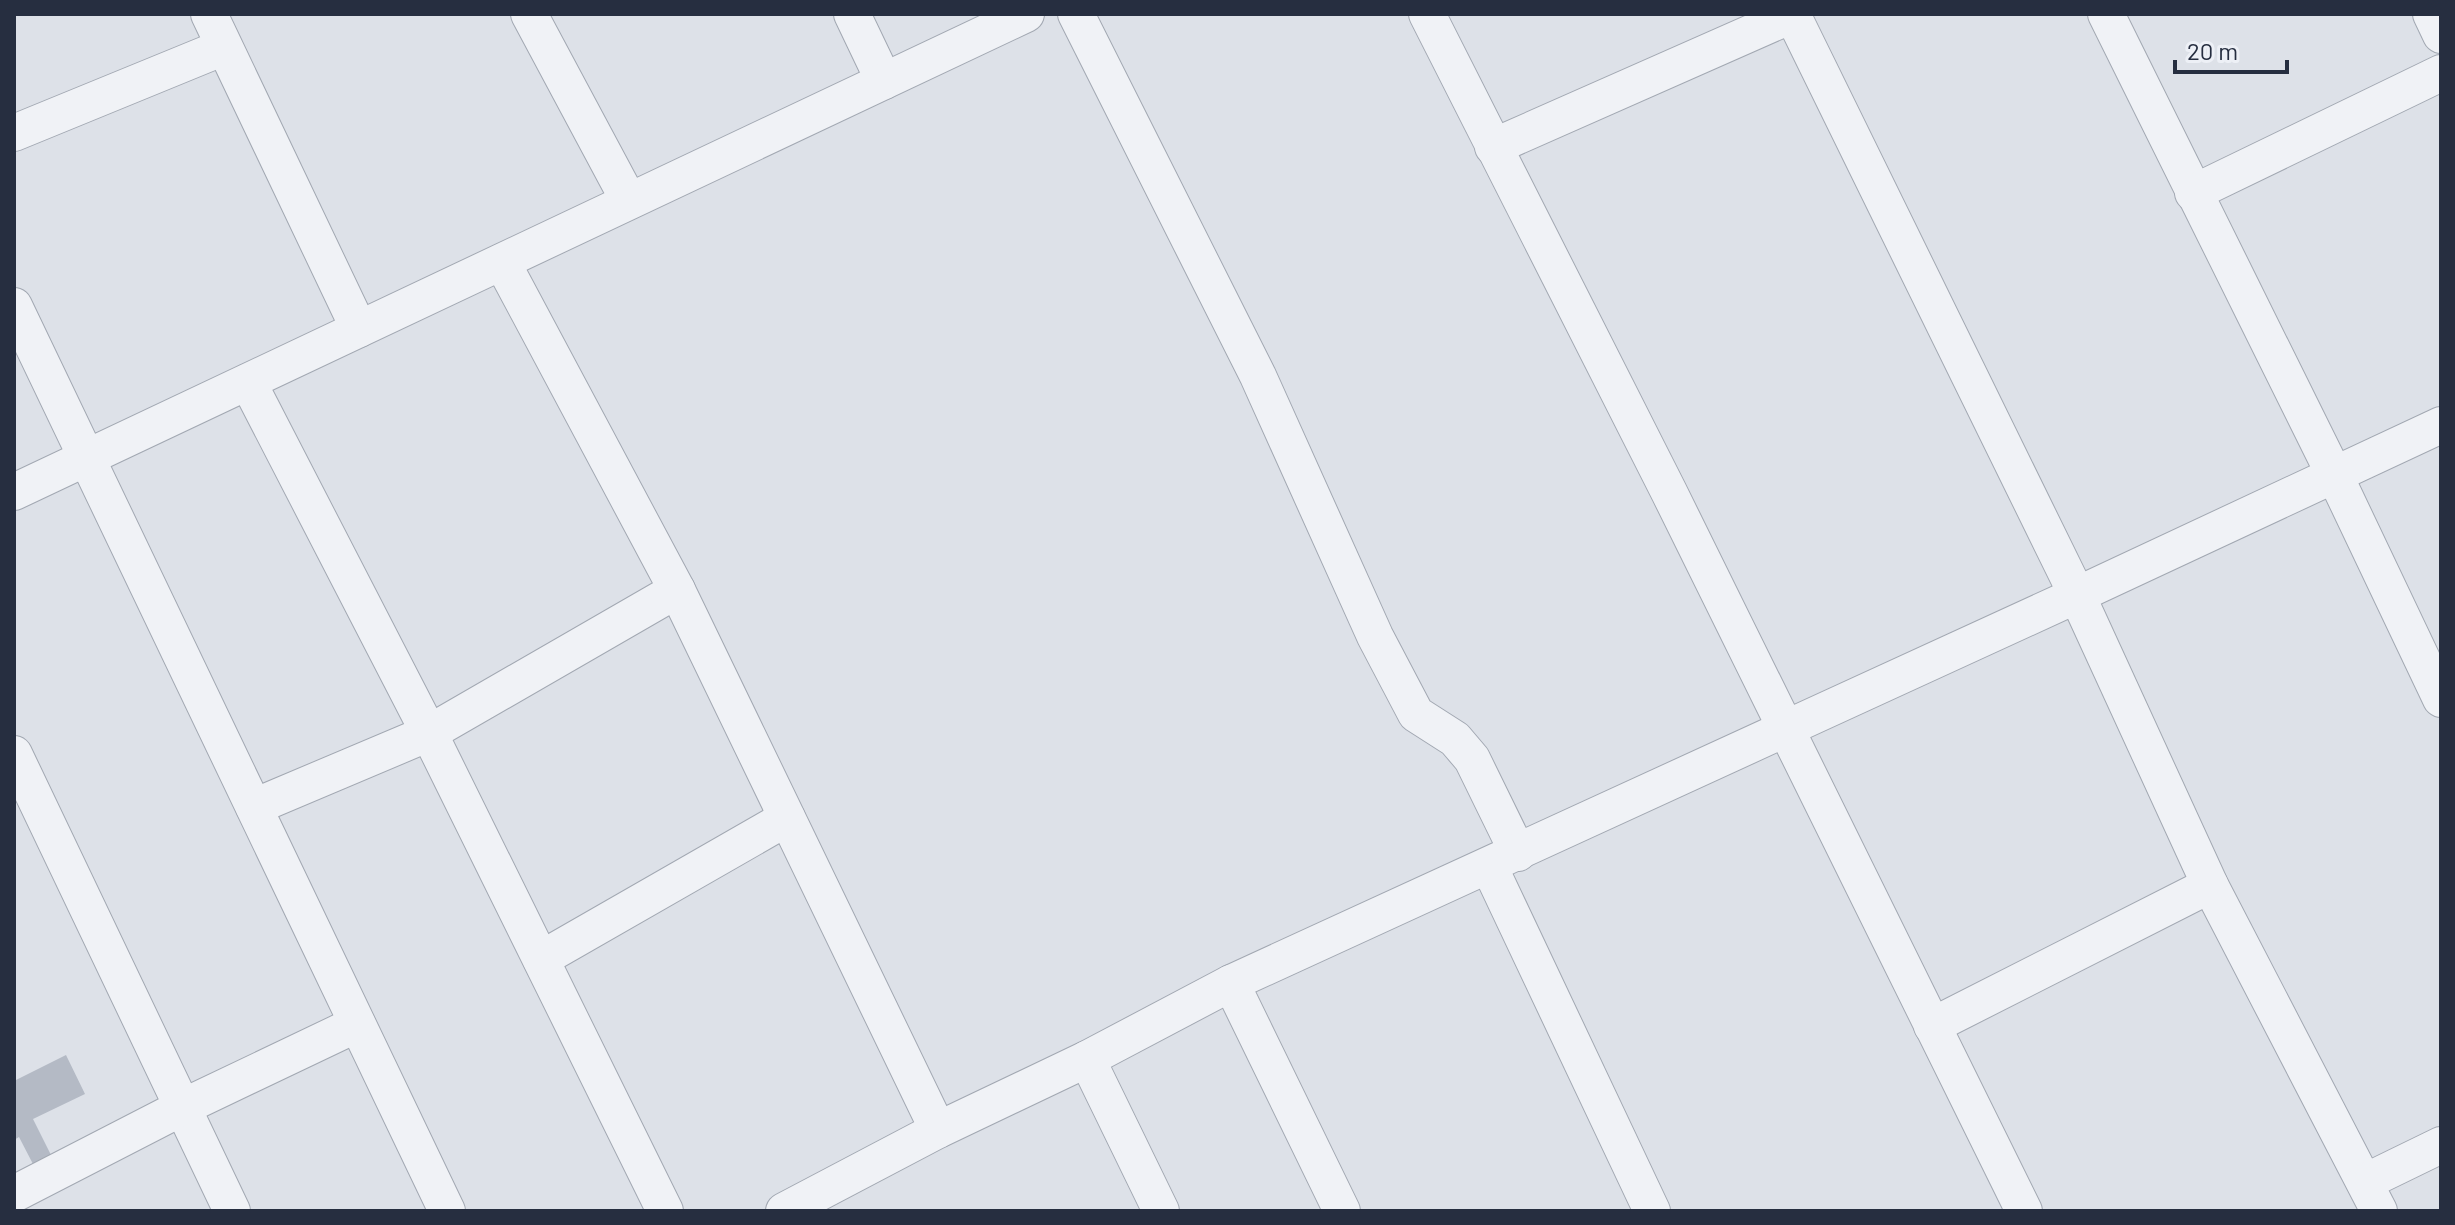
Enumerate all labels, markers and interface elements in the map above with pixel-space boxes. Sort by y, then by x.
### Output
scale bar [2175,24,2287,74]
text: 20 m [2187,36,2238,65]

